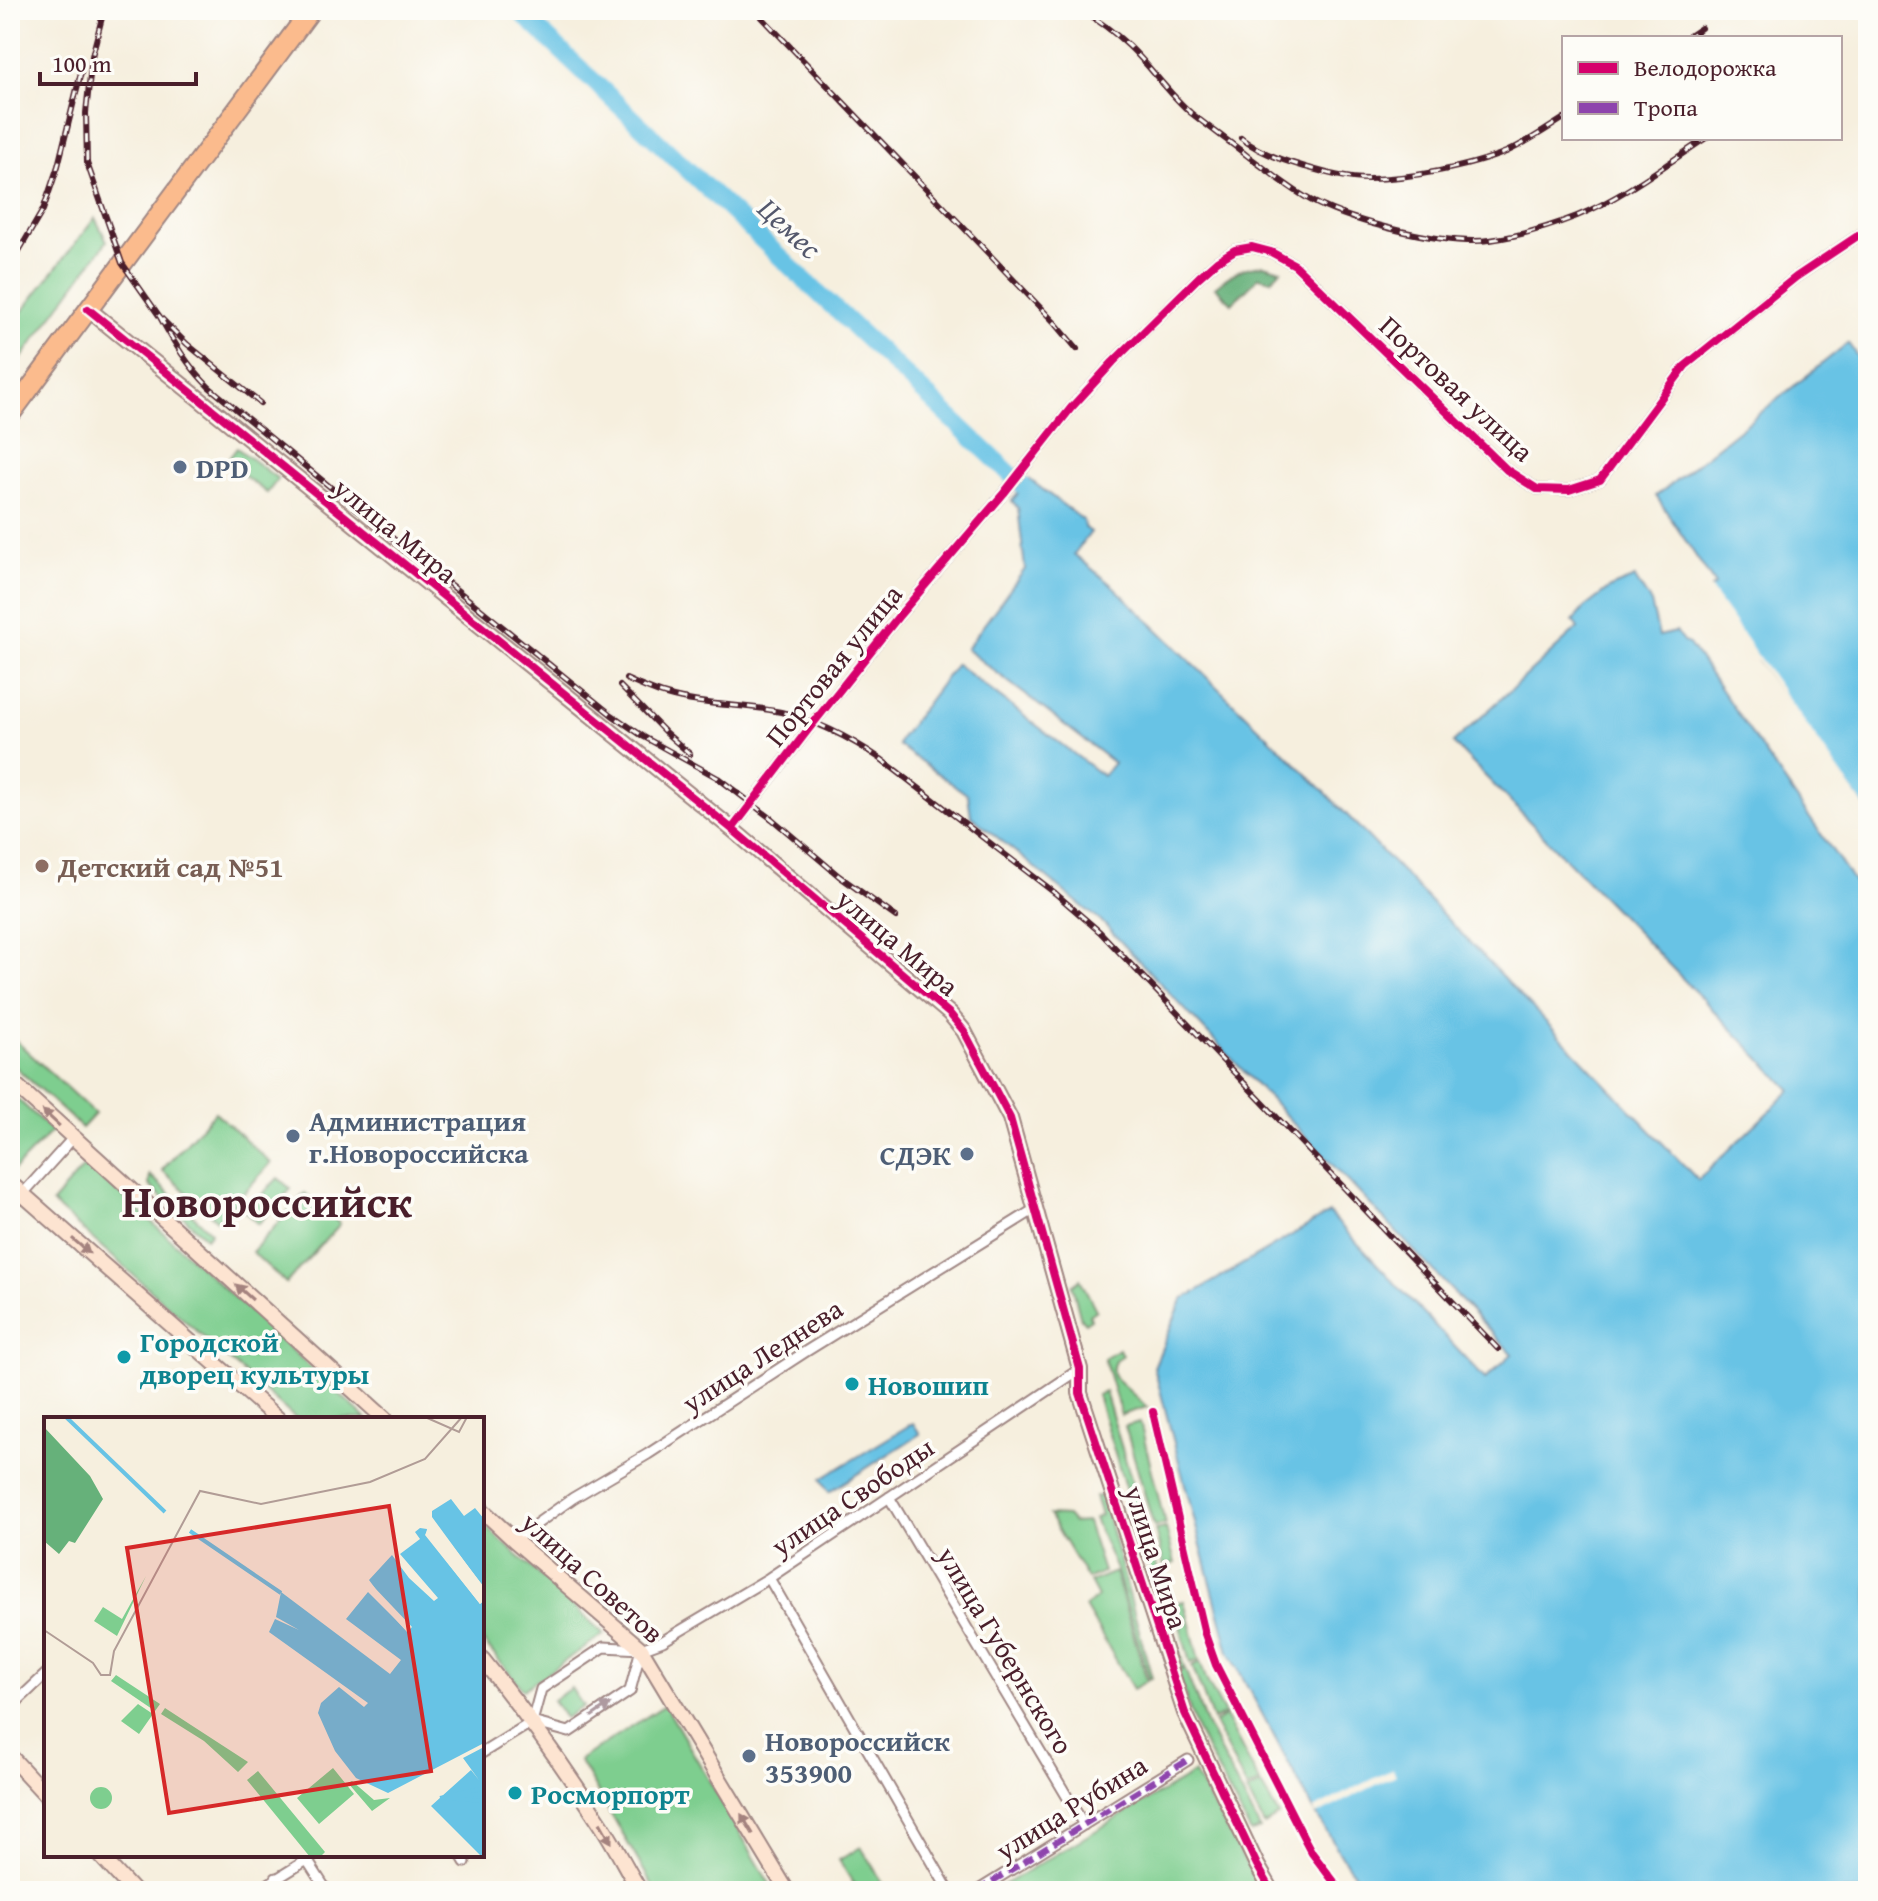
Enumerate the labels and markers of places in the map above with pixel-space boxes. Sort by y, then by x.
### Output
place label: DPD [196,447,249,488]
marker: DPD [171,458,189,476]
place label: Детский сад №51 [57,846,284,887]
marker: Детский сад №51 [33,857,51,875]
place label: Администрация г.Новороссийска [309,1100,529,1173]
marker: Администрация г.Новороссийска [284,1127,302,1145]
place label: СДЭК [880,1134,951,1175]
marker: СДЭК [958,1145,976,1163]
place label: Городской дворец культуры [140,1321,370,1394]
marker: Городской дворец культуры [115,1348,133,1366]
place label: Новошип [868,1364,989,1405]
marker: Новошип [843,1375,861,1393]
place label: Новороссийск 353900 [765,1720,951,1793]
marker: Новороссийск 353900 [740,1747,758,1765]
place label: Росморпорт [531,1773,690,1814]
marker: Росморпорт [506,1784,524,1802]

